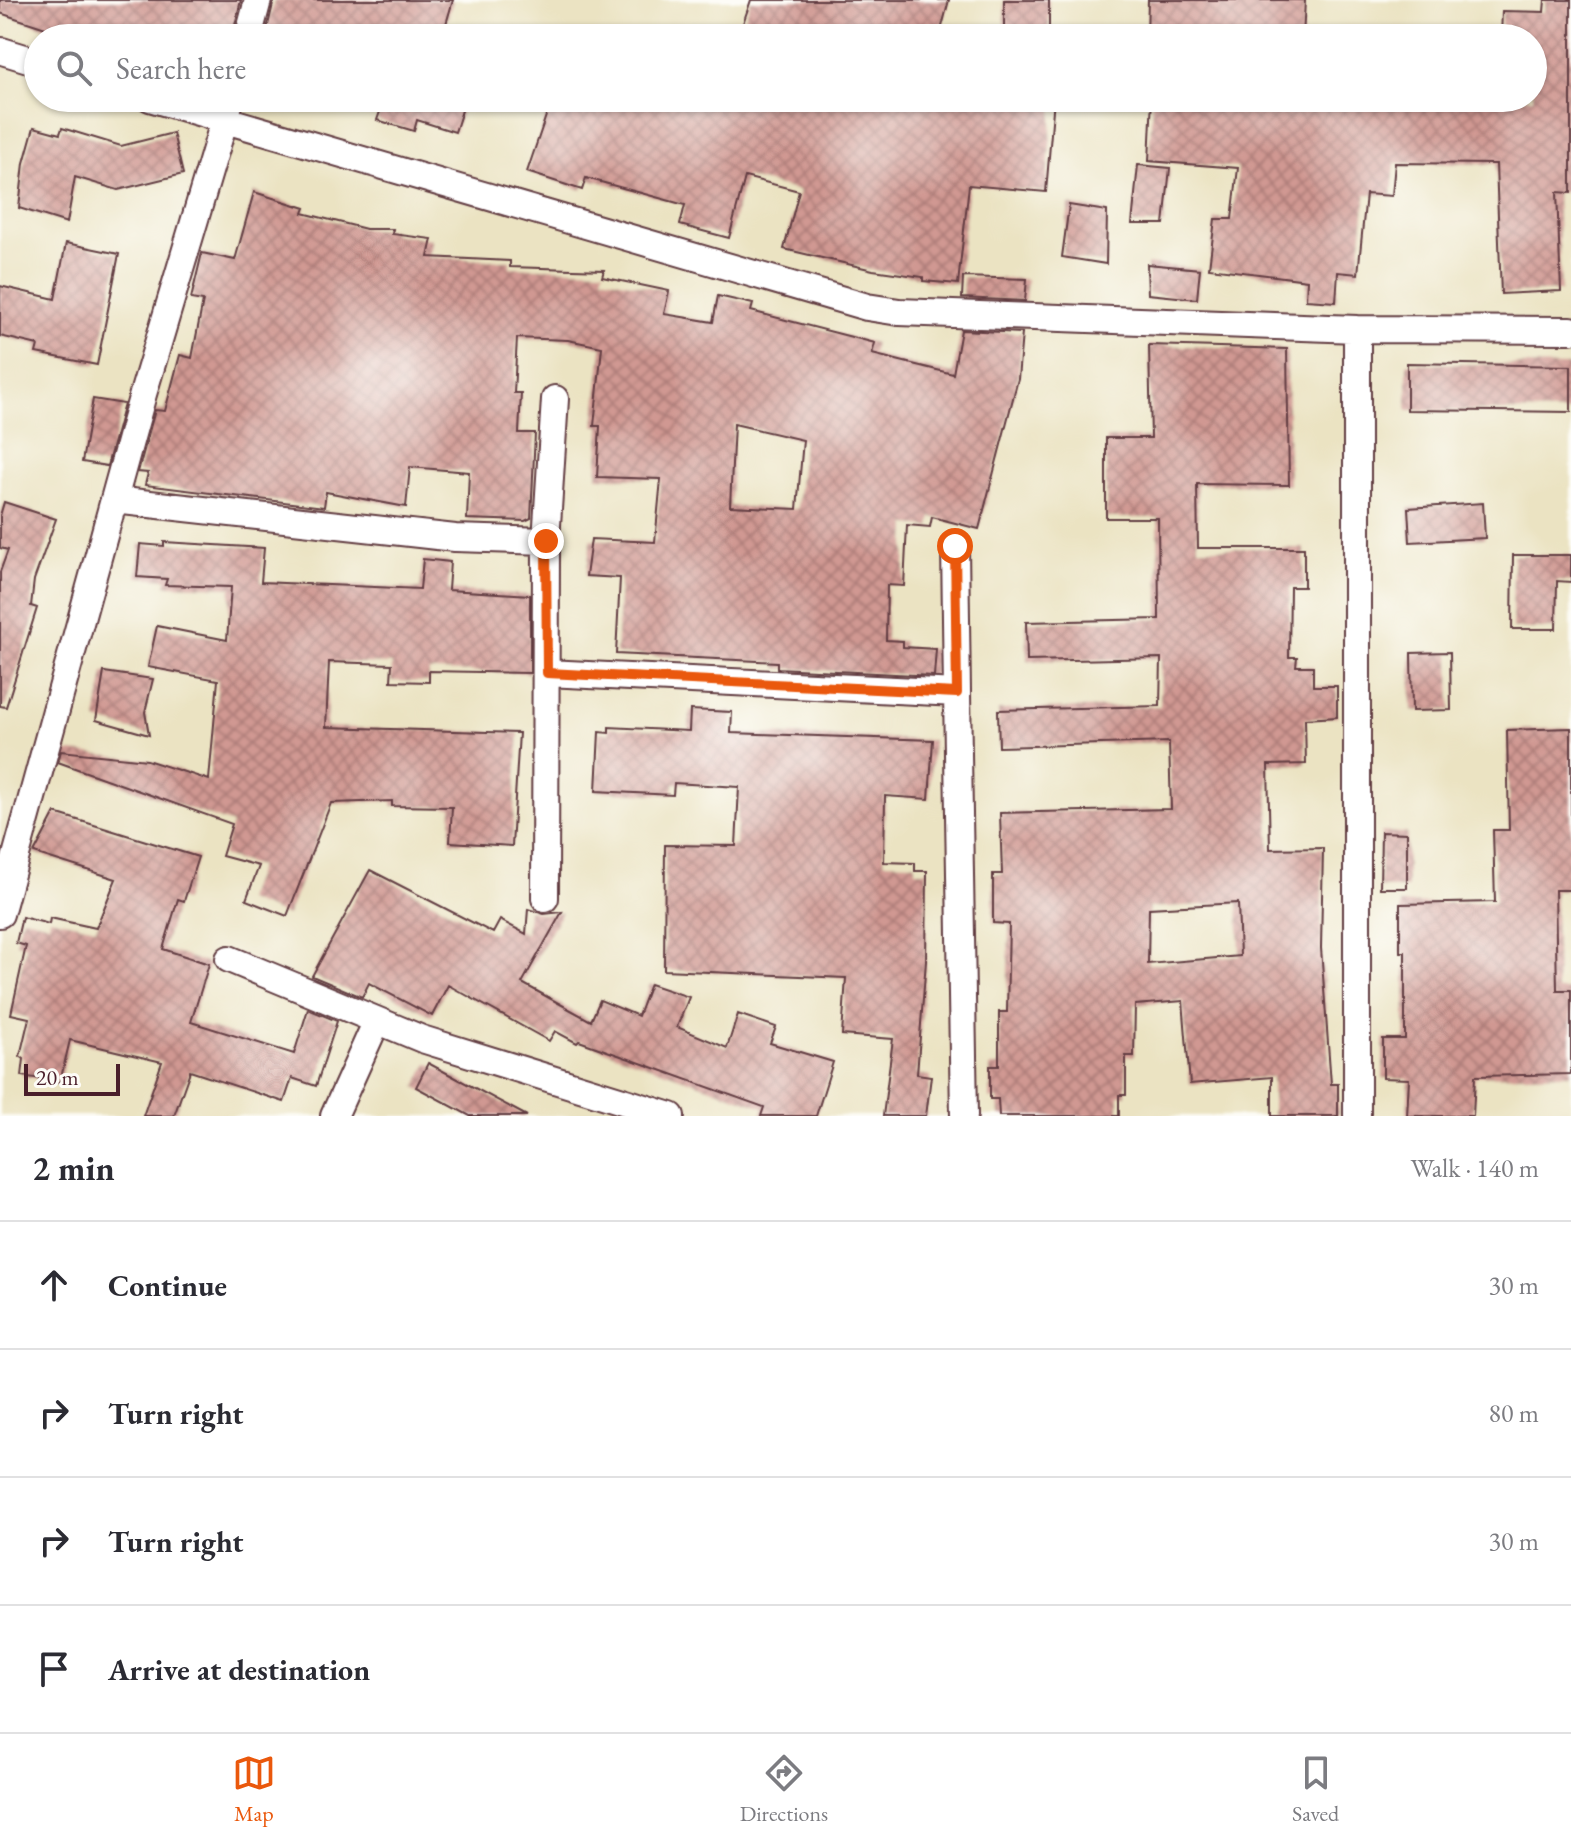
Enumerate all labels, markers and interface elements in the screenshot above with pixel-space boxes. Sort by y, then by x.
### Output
search box [24,24,1547,112]
icon: search [52,46,96,90]
text: Search here [116,49,246,88]
route end [528,523,564,559]
route start [937,528,973,564]
scale bar [24,1060,120,1096]
text: 20 m [36,1063,79,1092]
text: 2 min [32,1146,115,1190]
text: Walk · 140 m [1411,1151,1539,1185]
icon: ahead [32,1263,76,1307]
text: Continue [108,1266,227,1305]
text: 30 m [1489,1268,1539,1302]
icon: right [32,1391,76,1435]
text: Turn right [108,1394,244,1433]
text: 80 m [1489,1396,1539,1430]
icon: right [32,1519,76,1563]
text: Turn right [108,1522,244,1561]
text: 30 m [1489,1524,1539,1558]
icon: arrive [32,1647,76,1691]
text: Arrive at destination [108,1650,370,1689]
tab: Map [232,1751,276,1828]
tab: Directions [740,1751,828,1828]
tab: Saved [1292,1751,1339,1828]

